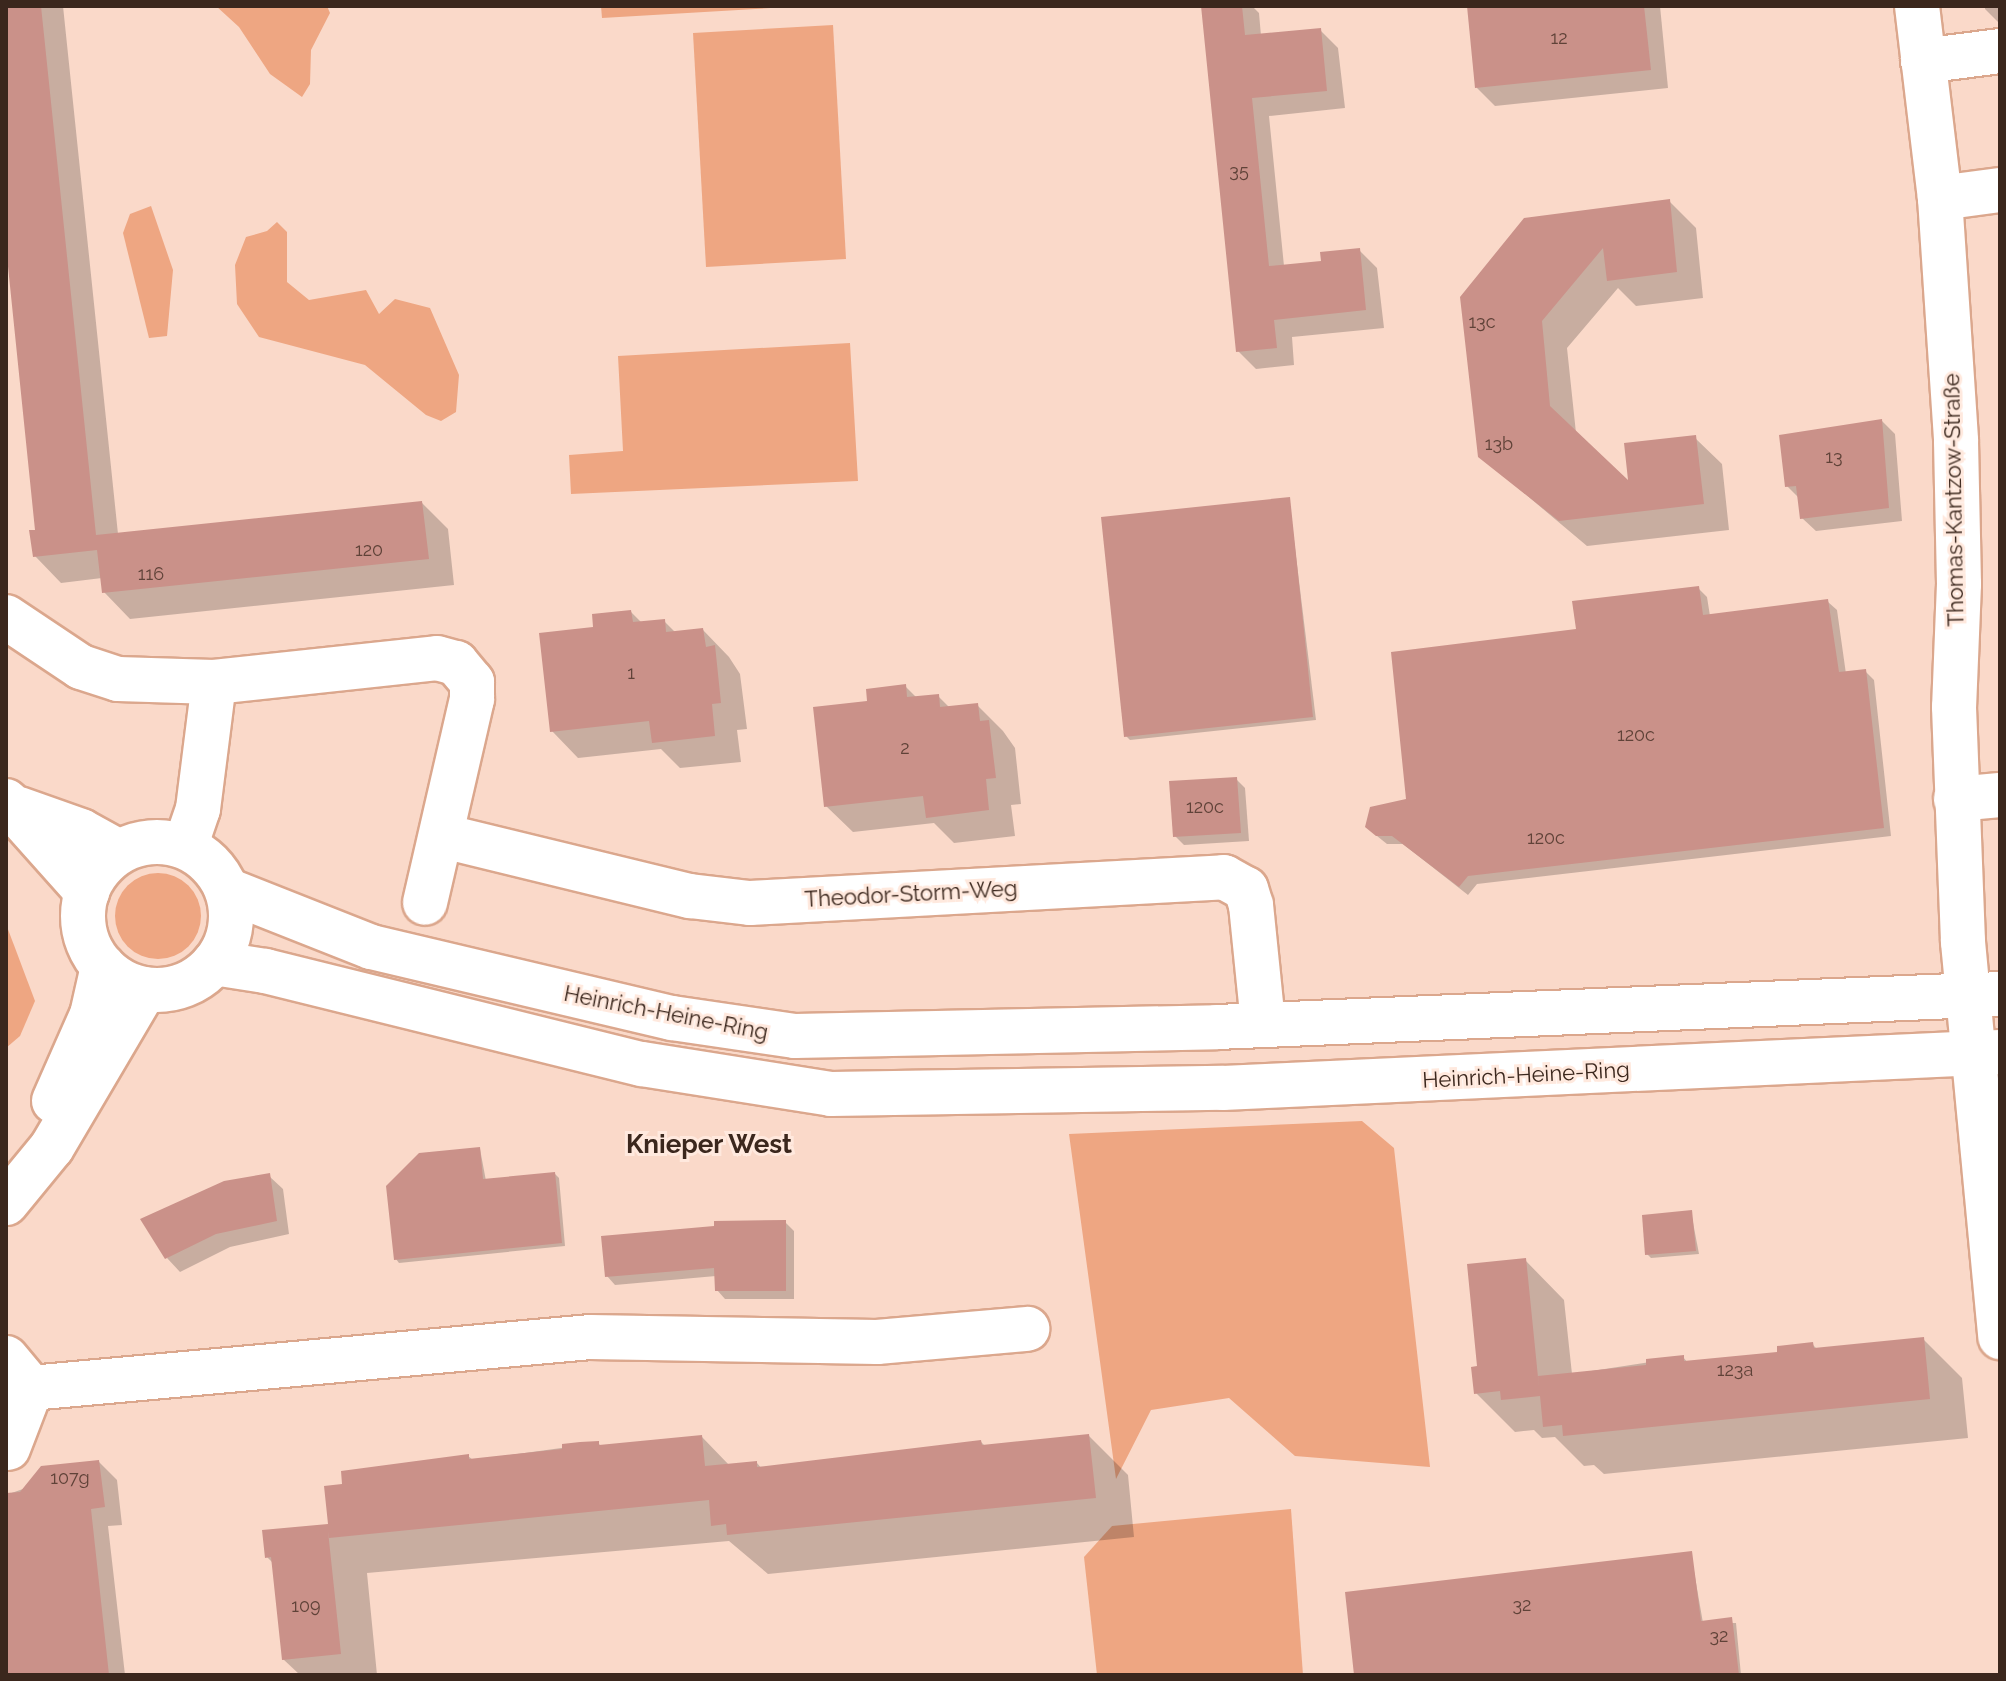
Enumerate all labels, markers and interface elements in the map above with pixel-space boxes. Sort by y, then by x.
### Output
house number: 12 [1550,27,1568,49]
house number: 35 [1229,160,1249,182]
house number: 13c [1468,311,1496,333]
street label: Thomas-Kantzow-Straße [1939,373,1969,627]
house number: 13b [1485,433,1513,455]
house number: 13 [1825,446,1843,468]
house number: 120 [355,539,383,561]
house number: 116 [138,563,164,585]
house number: 1 [627,662,635,684]
house number: 120c [1617,724,1655,746]
house number: 2 [900,737,910,759]
house number: 120c [1186,796,1224,818]
house number: 120c [1527,827,1565,849]
street label: Theodor-Storm-Weg [804,875,1018,913]
street label: Heinrich-Heine-Ring [562,980,770,1046]
street label: Heinrich-Heine-Ring [1422,1056,1630,1094]
district label: Knieper West [625,1129,793,1161]
house number: 123a [1717,1359,1753,1381]
house number: 107g [50,1467,90,1489]
house number: 32 [1513,1594,1531,1616]
house number: 109 [291,1595,321,1617]
house number: 32 [1710,1625,1728,1647]

